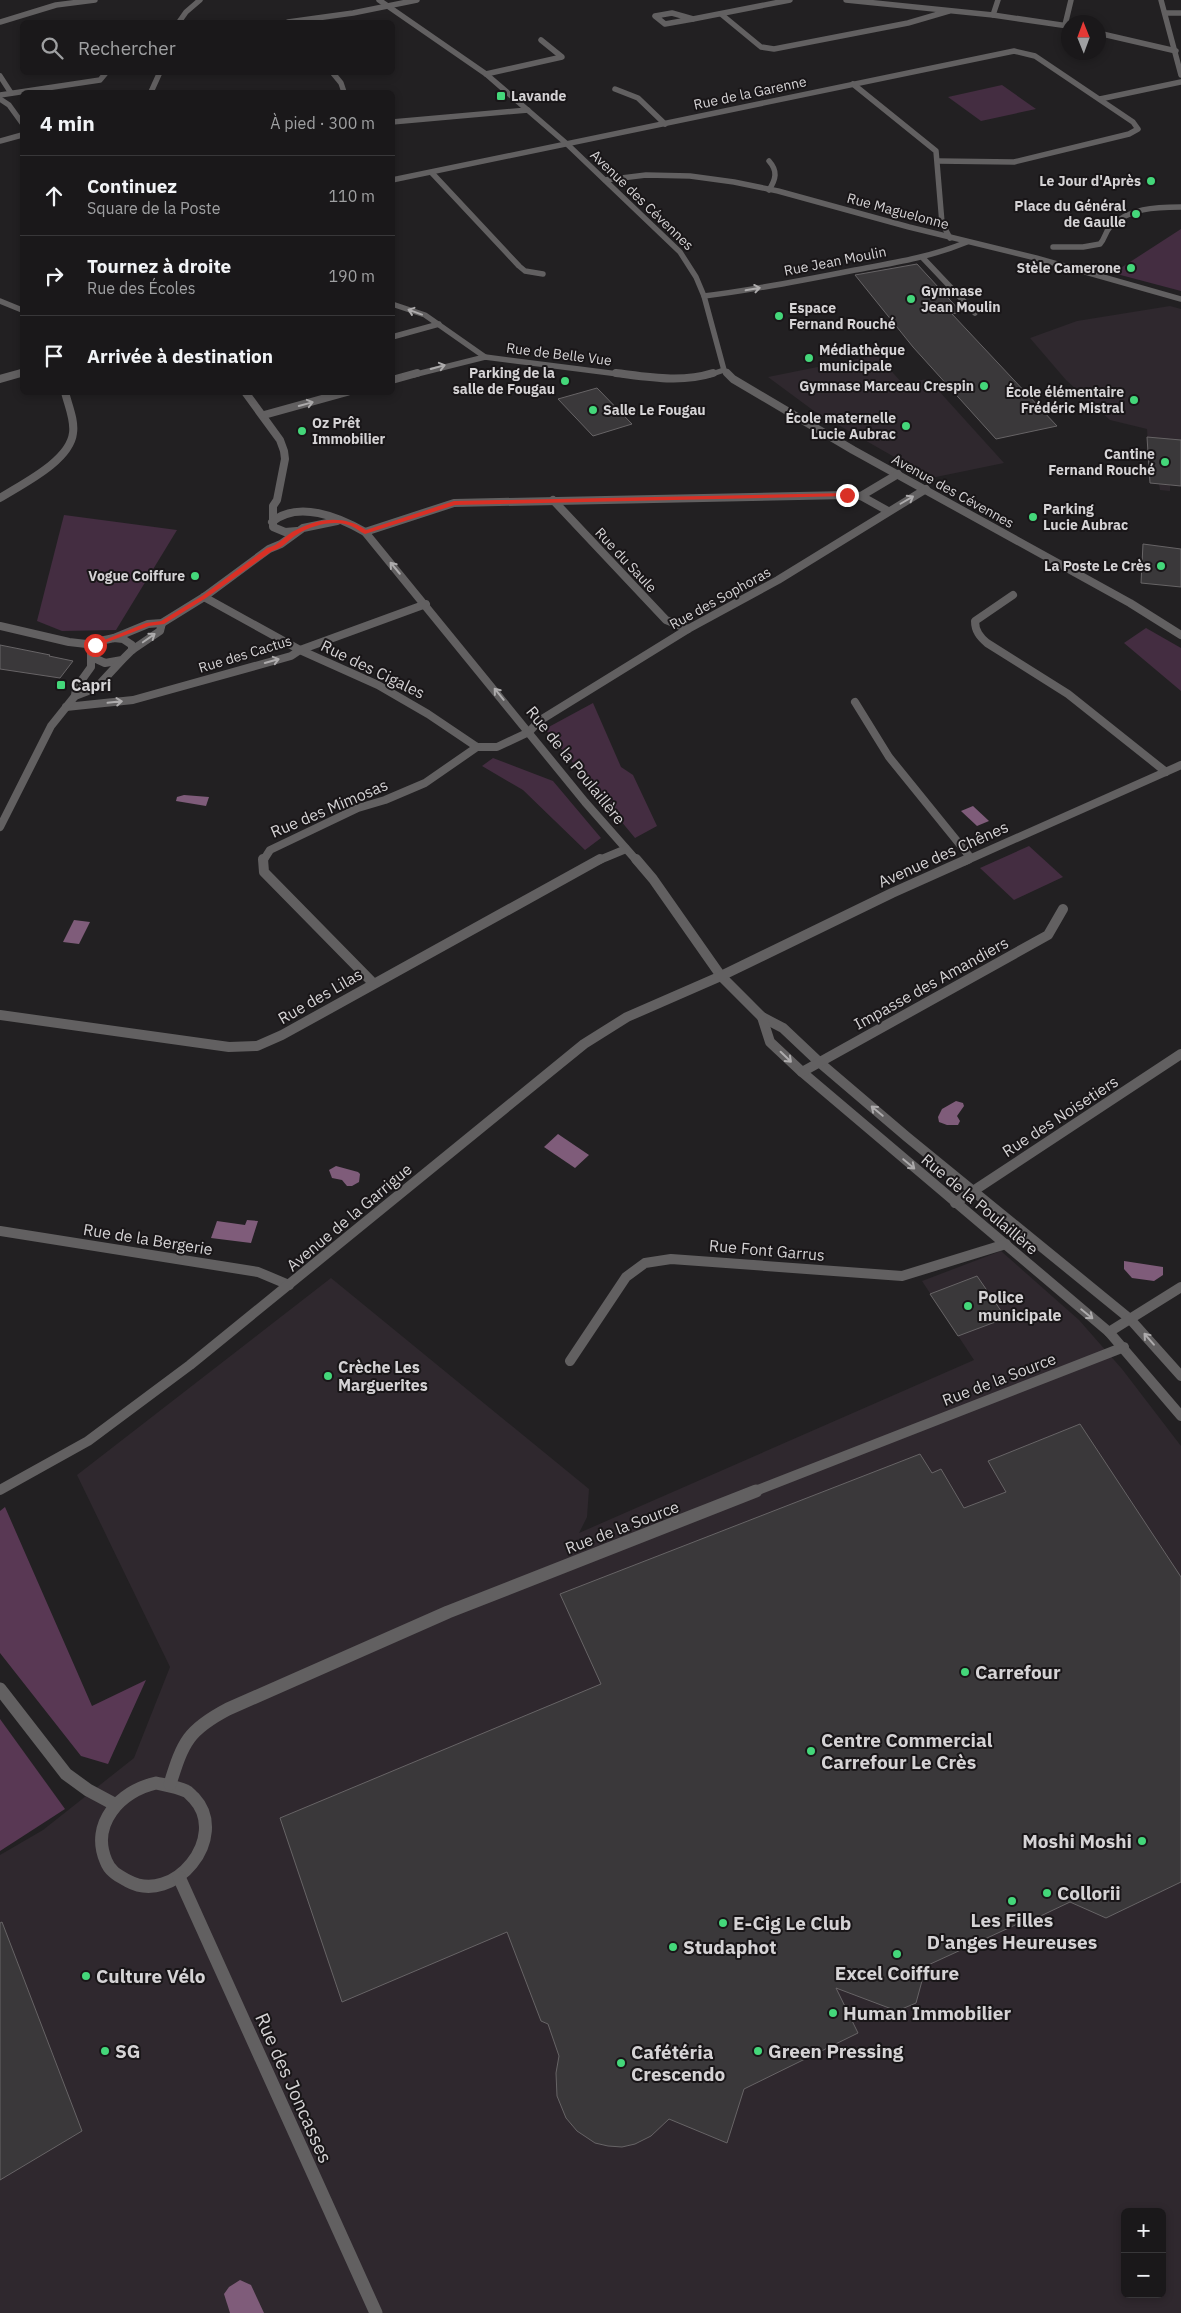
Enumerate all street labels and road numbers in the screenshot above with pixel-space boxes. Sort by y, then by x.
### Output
street label: Rue de la Garenne [692,72,808,114]
street label: Avenue des Cévennes [586,146,698,254]
street label: Rue Maguelonne [845,189,951,233]
street label: Rue Jean Moulin [782,242,888,280]
street label: Rue de Belle Vue [505,339,613,369]
street label: Avenue des Cévennes [889,450,1017,532]
street label: Rue du Saule [591,524,661,596]
street label: Rue des Sophoras [666,563,774,633]
street label: Rue des Cactus [196,631,294,677]
street label: Rue des Cigales [318,635,428,703]
street label: Rue de la Poulaillère [522,702,630,828]
street label: Rue des Mimosas [267,774,391,842]
street label: Avenue des Chênes [875,816,1011,892]
street label: Impasse des Amandiers [850,932,1012,1034]
street label: Rue des Lilas [274,964,366,1028]
street label: Rue des Noisetiers [998,1071,1122,1161]
street label: Rue de la Poulaillère [917,1149,1043,1259]
street label: Avenue de la Garrigue [282,1159,416,1275]
street label: Rue de la Bergerie [82,1219,214,1259]
street label: Rue Font Garrus [708,1235,826,1265]
street label: Rue de la Source [939,1348,1059,1410]
street label: Rue de la Source [562,1496,682,1558]
street label: Rue des Joncasses [250,2009,338,2167]

